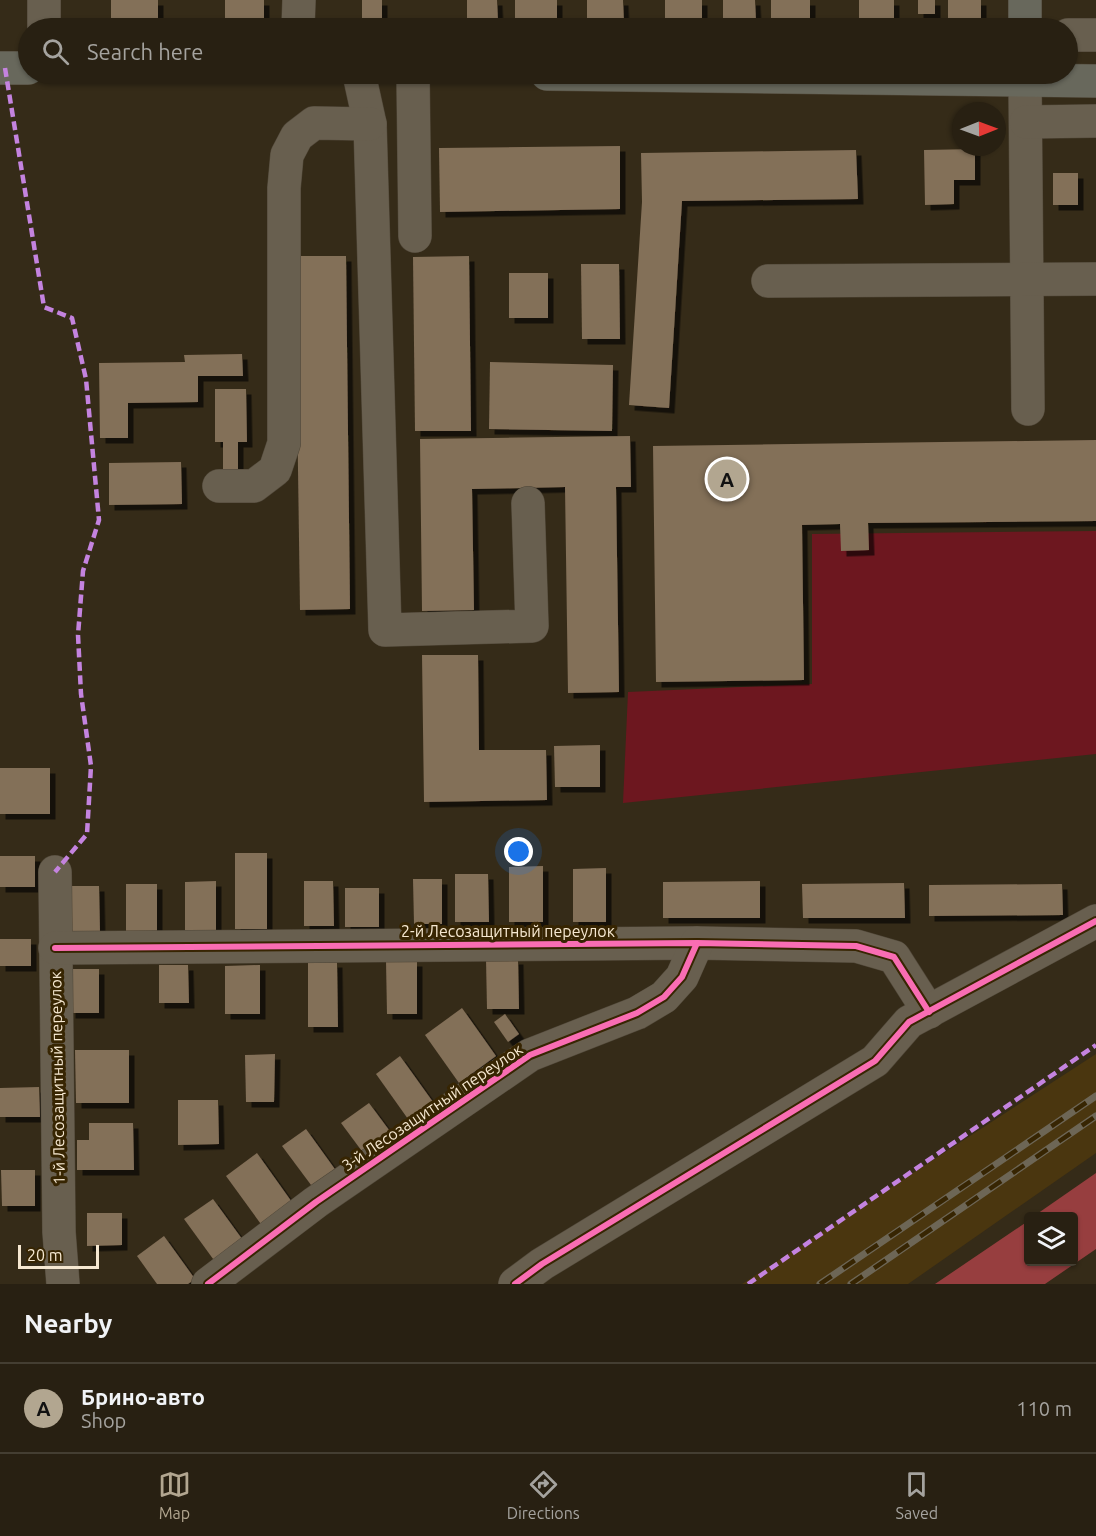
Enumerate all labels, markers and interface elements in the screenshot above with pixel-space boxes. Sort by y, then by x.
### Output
search box [18,18,1078,84]
icon: search [39,35,72,68]
text: Search here [87,39,203,64]
north arrow [952,102,1006,156]
pin: A [708,456,746,502]
your location [504,837,533,866]
street label: 2-й Лесозащитный переулок [401,922,615,940]
street label: 1-й Лесозащитный переулок [46,971,68,1185]
street label: 3-й Лесозащитный переулок [338,1040,526,1174]
map controls [1024,1212,1078,1266]
button: layers [1024,1212,1078,1266]
scale bar [18,1242,99,1270]
text: 20 m [27,1246,63,1264]
text: Nearby [24,1309,112,1338]
text: Брино-авто [81,1384,205,1409]
text: A [36,1397,51,1420]
text: 110 m [1016,1397,1072,1420]
text: Shop [81,1409,126,1432]
tab: Map [158,1468,191,1522]
tab: Directions [507,1468,580,1522]
tab: Saved [896,1468,938,1522]

